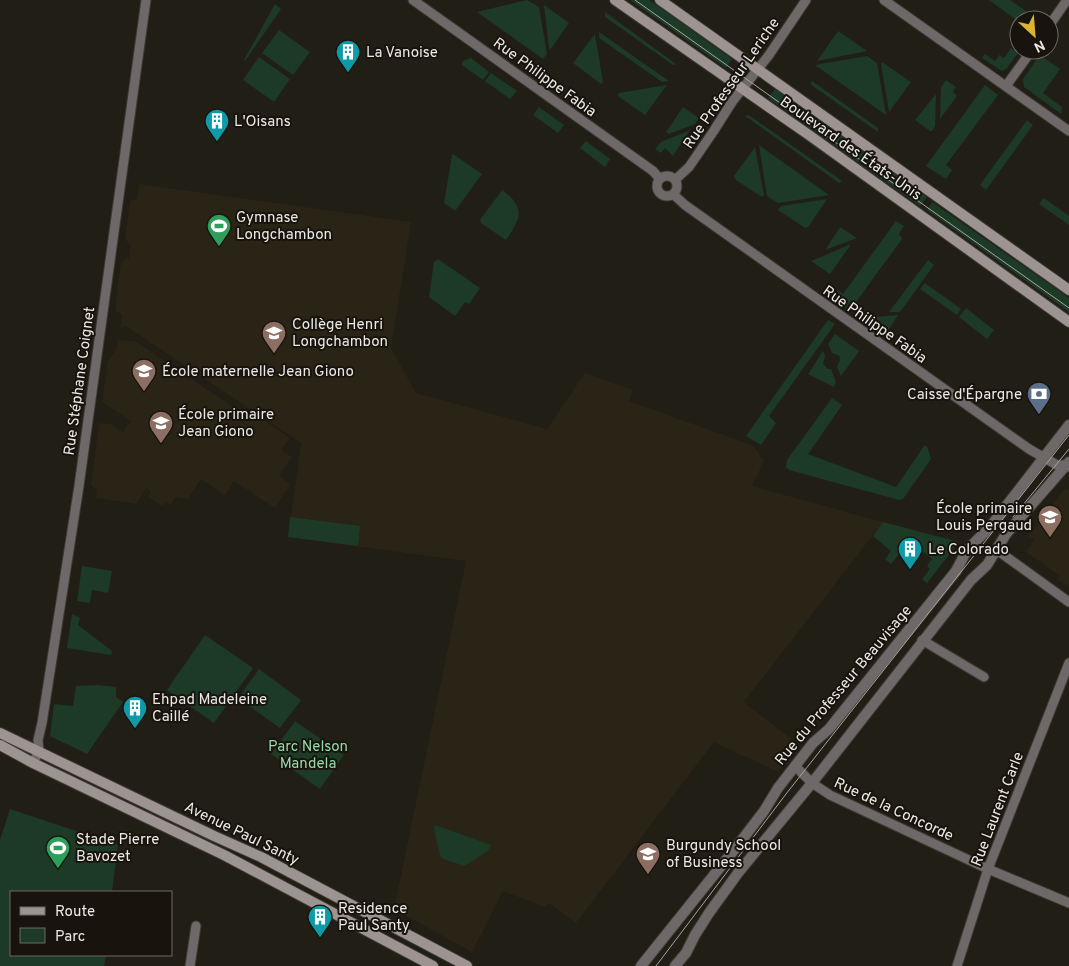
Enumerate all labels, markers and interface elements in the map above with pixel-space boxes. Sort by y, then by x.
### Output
north arrow [1009,10,1059,60]
street label: Rue Professeur Leriche [680,15,785,153]
street label: Rue Philippe Fabia [489,34,600,122]
text: N [1031,35,1047,55]
building icon: La Vanoise [335,39,361,73]
place label: La Vanoise [366,44,438,63]
street label: Boulevard des États-Unis [776,92,925,205]
building icon: L'Oisans [204,108,230,142]
place label: L'Oisans [234,113,291,132]
place label: Gymnase Longchambon [236,209,332,245]
sports icon: Gymnase Longchambon [206,213,232,247]
street label: Rue Philippe Fabia [818,282,930,368]
street label: Rue Stéphane Coignet [61,305,100,457]
place label: Collège Henri Longchambon [292,316,388,352]
school or university icon: Collège Henri Longchambon [261,320,287,354]
school or university icon: École maternelle Jean Giono [131,358,157,392]
place label: École maternelle Jean Giono [162,362,354,382]
bank icon: Caisse d'Épargne [1026,381,1052,415]
place label: Caisse d'Épargne [907,385,1022,405]
place label: École primaire Jean Giono [178,405,274,442]
school or university icon: École primaire Jean Giono [148,410,174,444]
place label: École primaire Louis Pergaud [936,499,1032,536]
school or university icon: École primaire Louis Pergaud [1037,504,1063,538]
building icon: Le Colorado [897,536,923,570]
place label: Le Colorado [928,541,1009,560]
street label: Rue du Professeur Beauvisage [772,602,917,770]
place label: Ehpad Madeleine Caillé [152,691,267,727]
building icon: Ehpad Madeleine Caillé [122,695,148,729]
park label: Parc Nelson Mandela [268,738,348,774]
street label: Rue Laurent Carle [968,750,1029,870]
street label: Rue de la Concorde [831,774,956,846]
street label: Avenue Paul Santy [181,798,302,870]
place label: Stade Pierre Bavozet [76,831,159,867]
sports icon: Stade Pierre Bavozet [45,835,71,869]
place label: Burgundy School of Business [666,837,781,873]
school or university icon: Burgundy School of Business [635,841,661,875]
legend [10,891,172,956]
place label: Residence Paul Santy [338,900,410,936]
text: Route [55,903,95,922]
building icon: Residence Paul Santy [307,904,333,938]
text: Parc [55,928,85,947]

